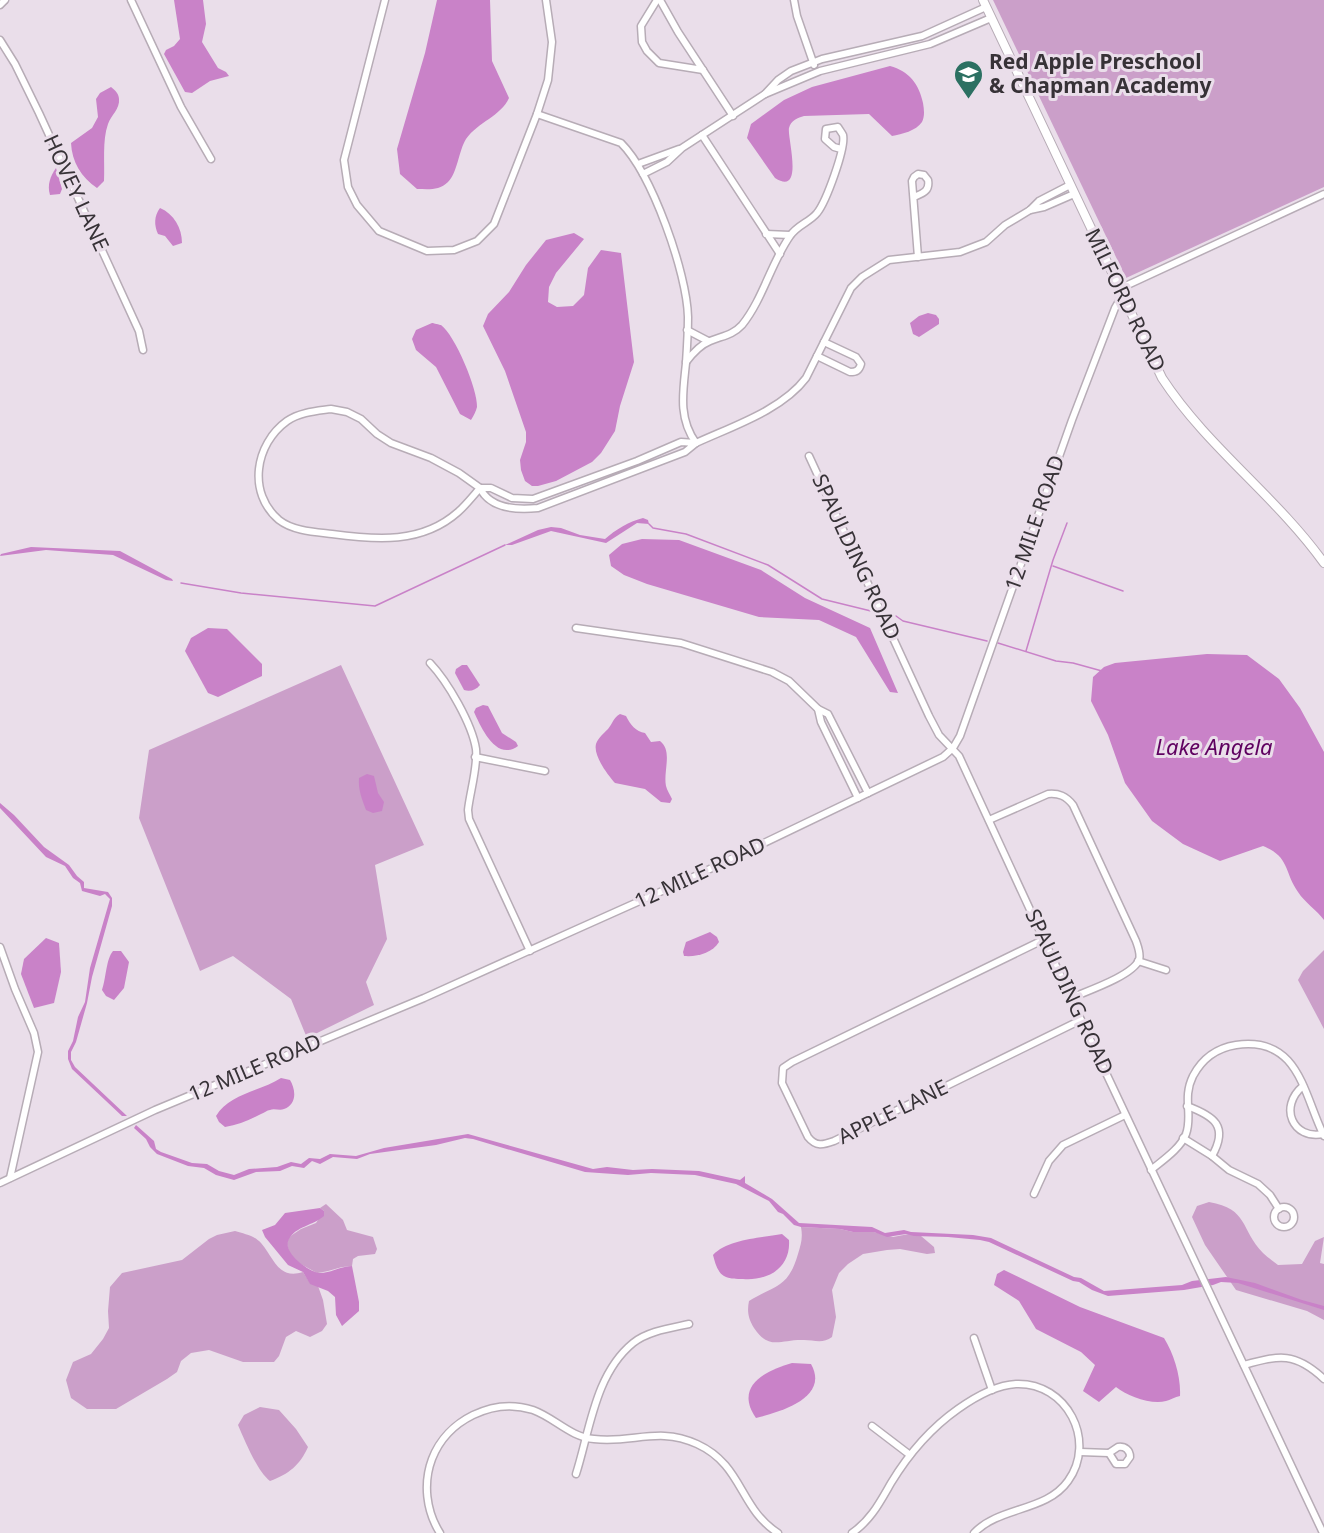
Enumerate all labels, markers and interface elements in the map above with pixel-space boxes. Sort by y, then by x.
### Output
place label: Red Apple Preschool & Chapman Academy [989,47,1212,99]
school or university icon: Red Apple Preschool & Chapman Academy [952,58,984,100]
street label: HOVEY LANE [38,130,116,255]
street label: MILFORD ROAD [1079,223,1173,376]
street label: 12 MILE ROAD [998,451,1070,594]
street label: SPAULDING ROAD [806,469,908,644]
water label: Lake Angela [1155,731,1273,761]
street label: 12 MILE ROAD [629,829,770,915]
street label: SPAULDING ROAD [1019,904,1121,1079]
street label: 12 MILE ROAD [184,1027,325,1108]
street label: APPLE LANE [833,1072,952,1150]

